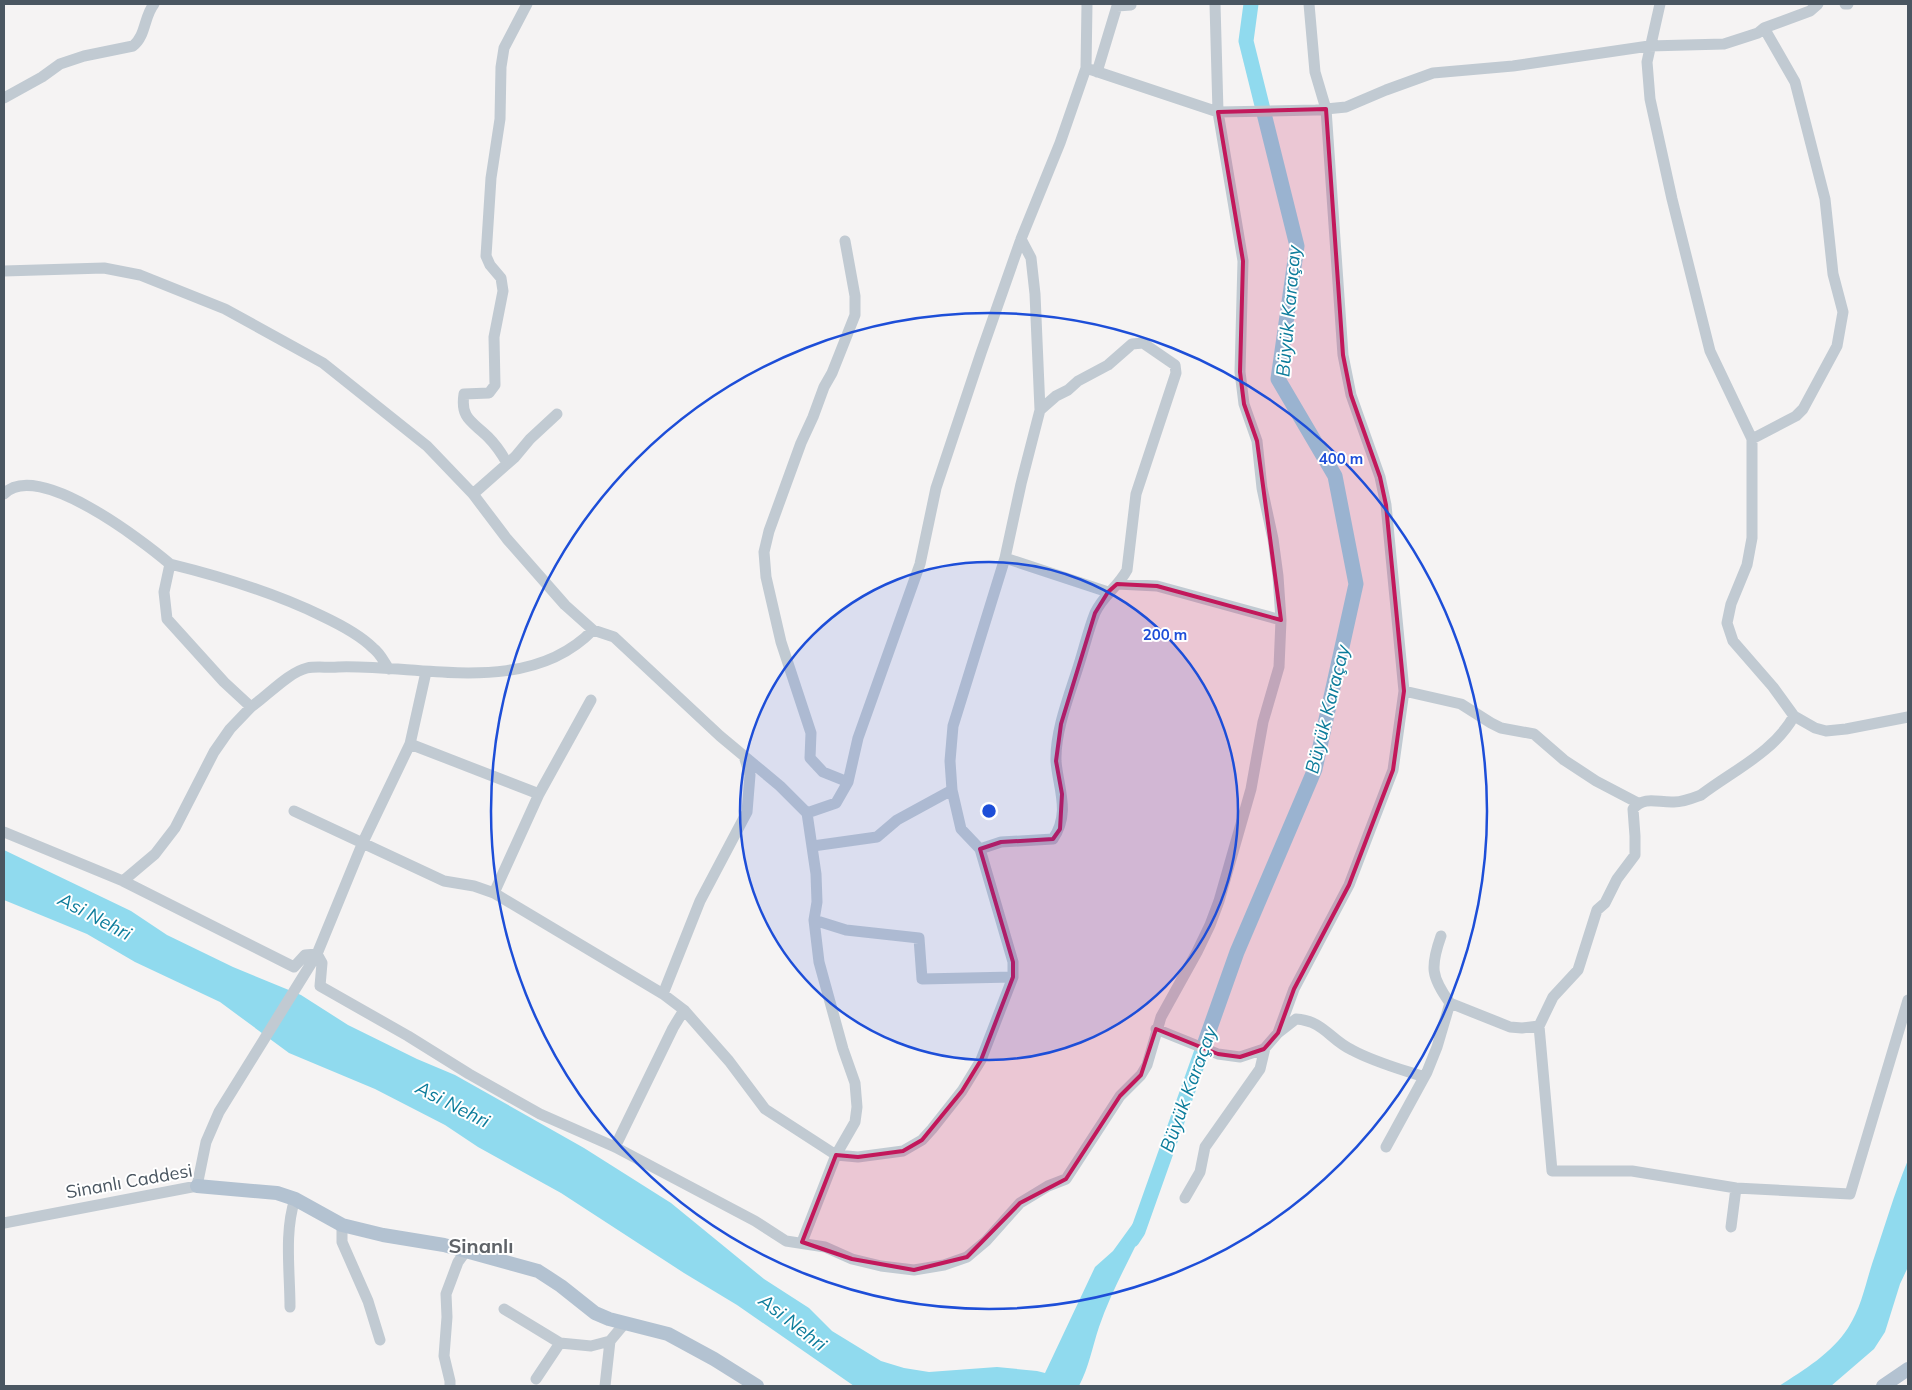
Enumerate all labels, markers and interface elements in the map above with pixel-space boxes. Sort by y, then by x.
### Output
water label: Büyük Karaçay [1270,243,1306,378]
text: 400 m [1319,449,1363,468]
text: 200 m [1143,625,1187,644]
water label: Büyük Karaçay [1299,641,1355,776]
centre of rings [980,802,998,820]
water label: Asi Nehri [53,886,136,946]
water label: Büyük Karaçay [1154,1022,1222,1155]
water label: Asi Nehri [411,1075,494,1133]
street label: Sinanlı Caddesi [64,1159,194,1203]
district label: Sinanlı [448,1233,514,1258]
water label: Asi Nehri [753,1287,832,1356]

